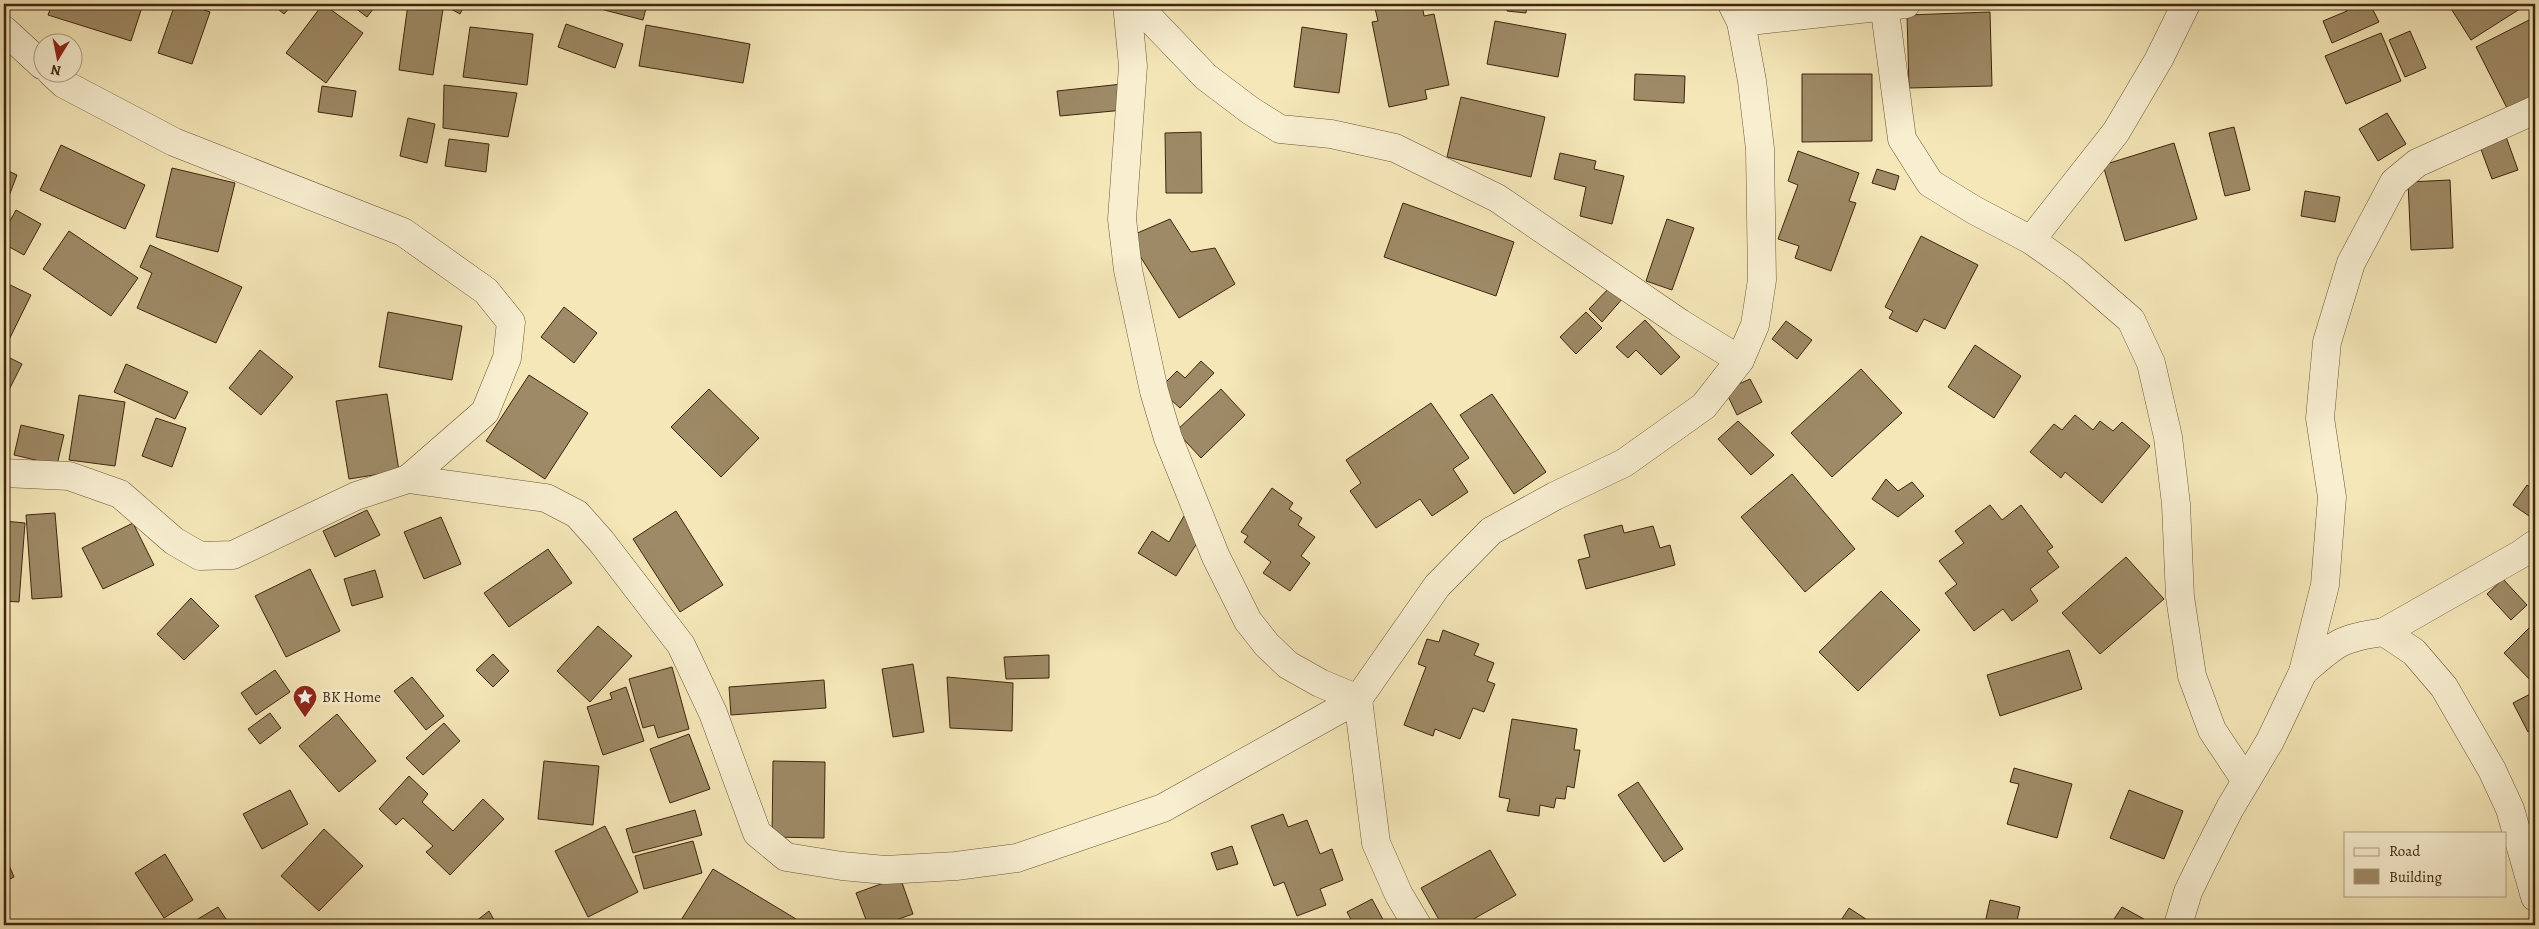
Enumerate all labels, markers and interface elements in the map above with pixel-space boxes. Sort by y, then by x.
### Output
north arrow [32,32,82,82]
text: N [49,60,63,81]
place icon: BK Home [292,684,318,718]
place label: BK Home [322,687,381,707]
legend [2344,832,2506,896]
text: Road [2389,841,2421,861]
text: Building [2389,867,2442,887]

